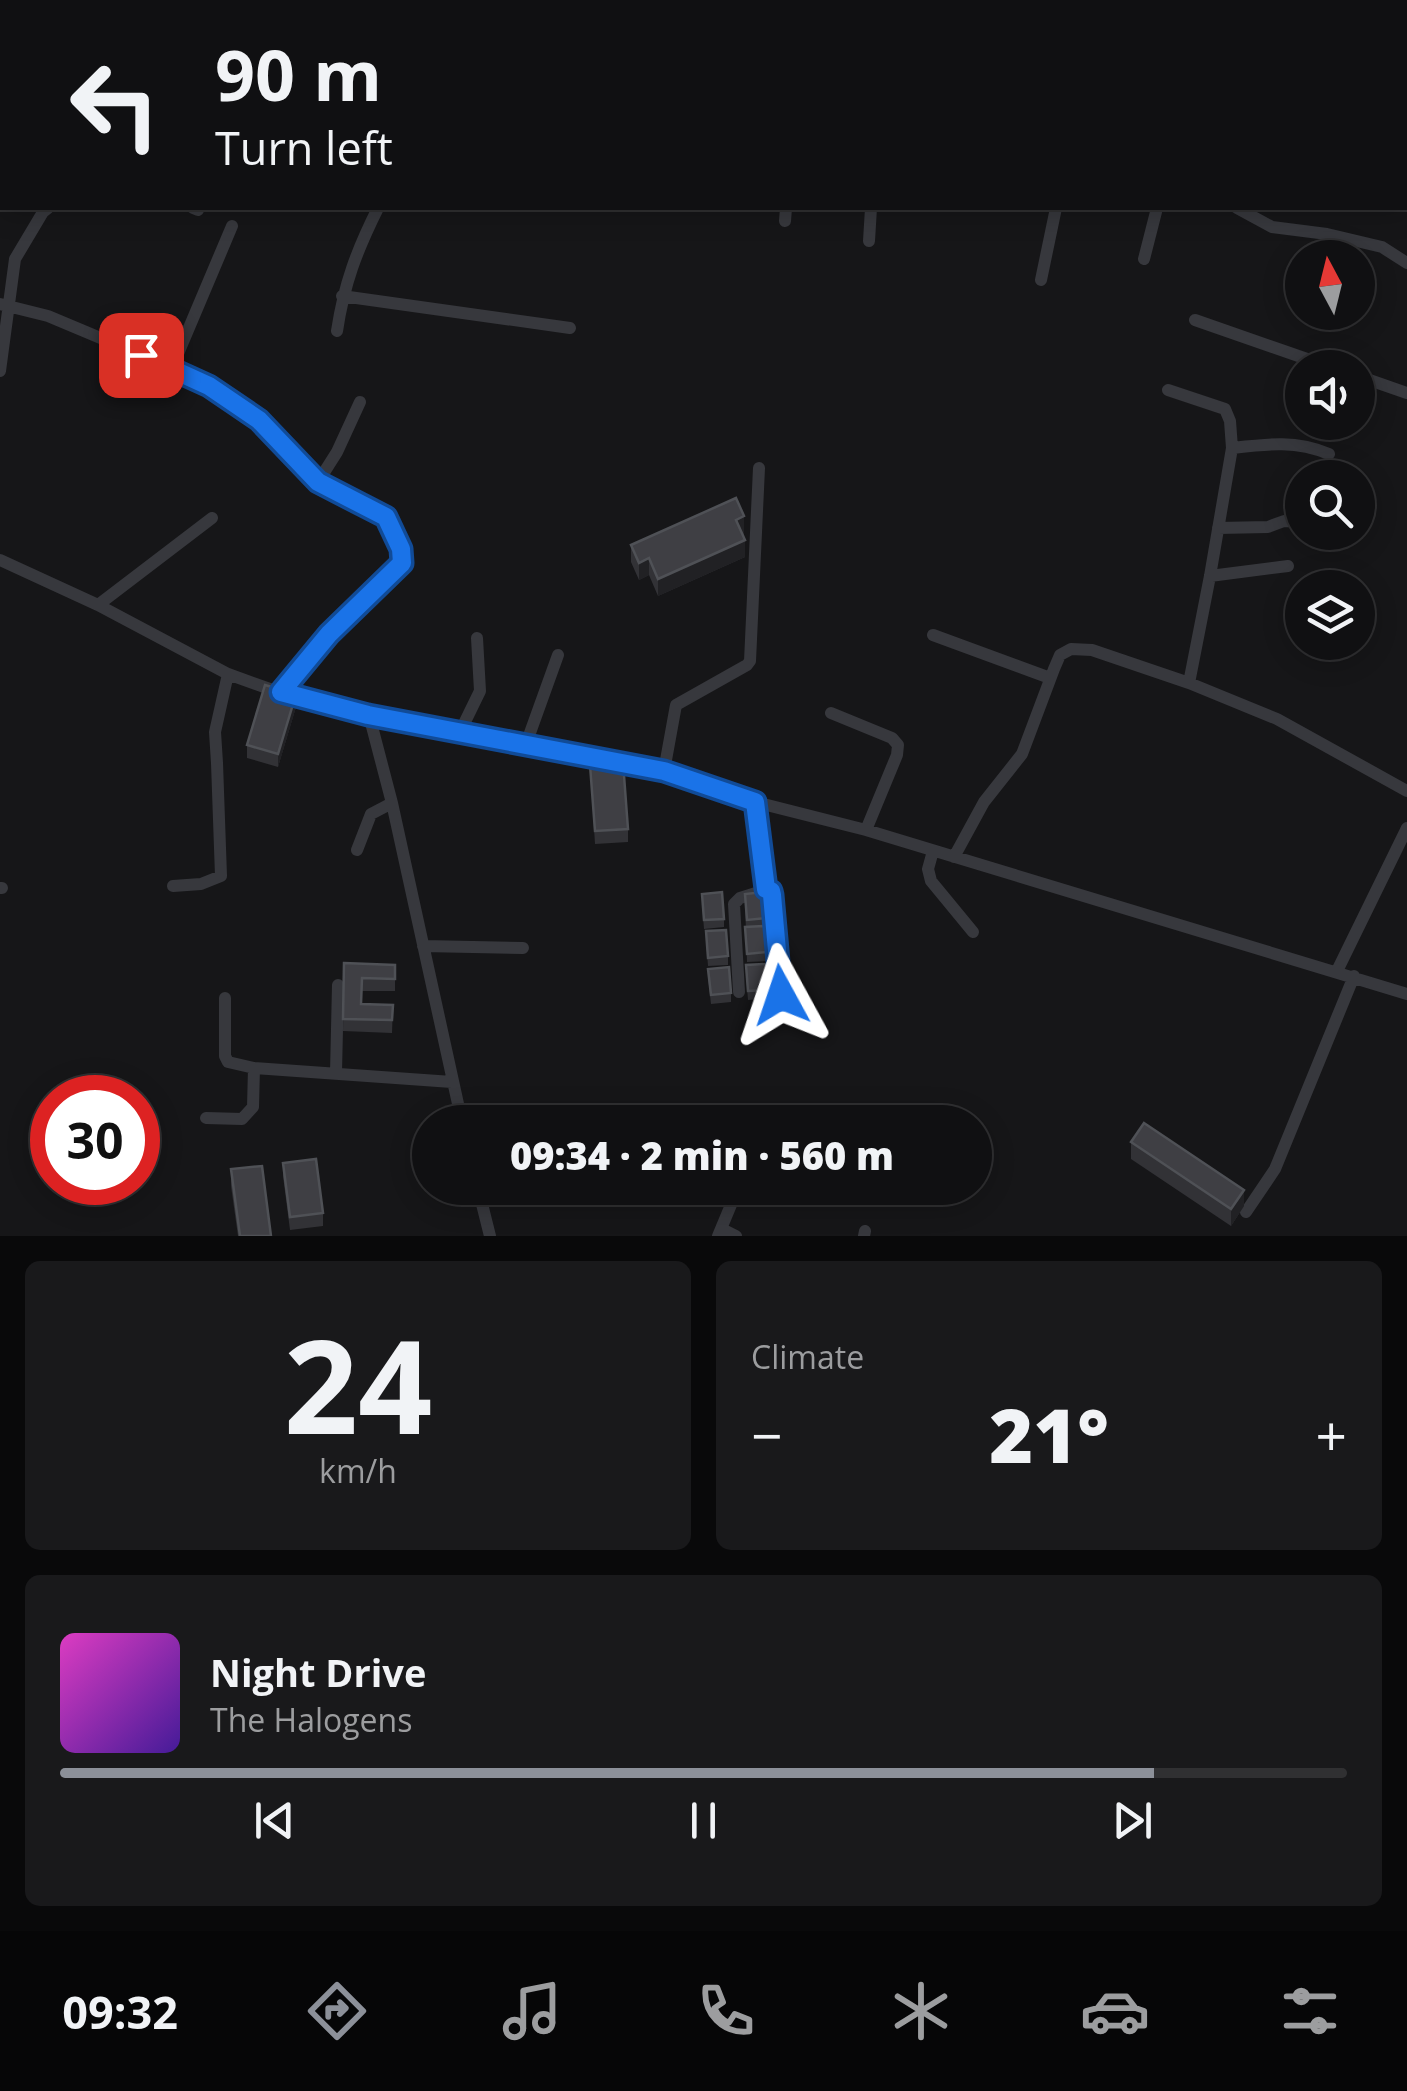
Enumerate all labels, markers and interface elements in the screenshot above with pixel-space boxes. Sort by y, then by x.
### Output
text: 90 m [215,26,382,122]
icon: left [50,40,180,170]
text: Turn left [215,117,393,178]
north arrow [1285,240,1375,330]
map controls [1285,240,1375,660]
pin [99,313,184,398]
icon: arrive [114,328,169,383]
button: sound [1285,350,1375,440]
button: search [1285,460,1375,550]
button: layers [1285,570,1375,660]
position arrow [729,943,833,1047]
speed limit sign: 30 [30,1075,160,1205]
text: 09:34 · 2 min · 560 m [510,1129,894,1181]
text: 24 [284,1295,432,1472]
text: Climate [751,1335,864,1378]
text: 21° [989,1383,1109,1485]
text: − [751,1397,782,1472]
text: + [1316,1397,1347,1472]
text: km/h [319,1449,397,1492]
text: Night Drive [210,1646,426,1698]
text: The Halogens [210,1698,412,1741]
icon: previous [247,1793,302,1848]
icon: pause [676,1793,731,1848]
icon: next [1105,1793,1160,1848]
icon: directions [302,1976,372,2046]
icon: music [497,1976,567,2046]
icon: phone [691,1976,761,2046]
icon: climate [886,1976,956,2046]
icon: car [1080,1976,1150,2046]
icon: filters [1275,1976,1345,2046]
text: 09:32 [62,1981,178,2042]

